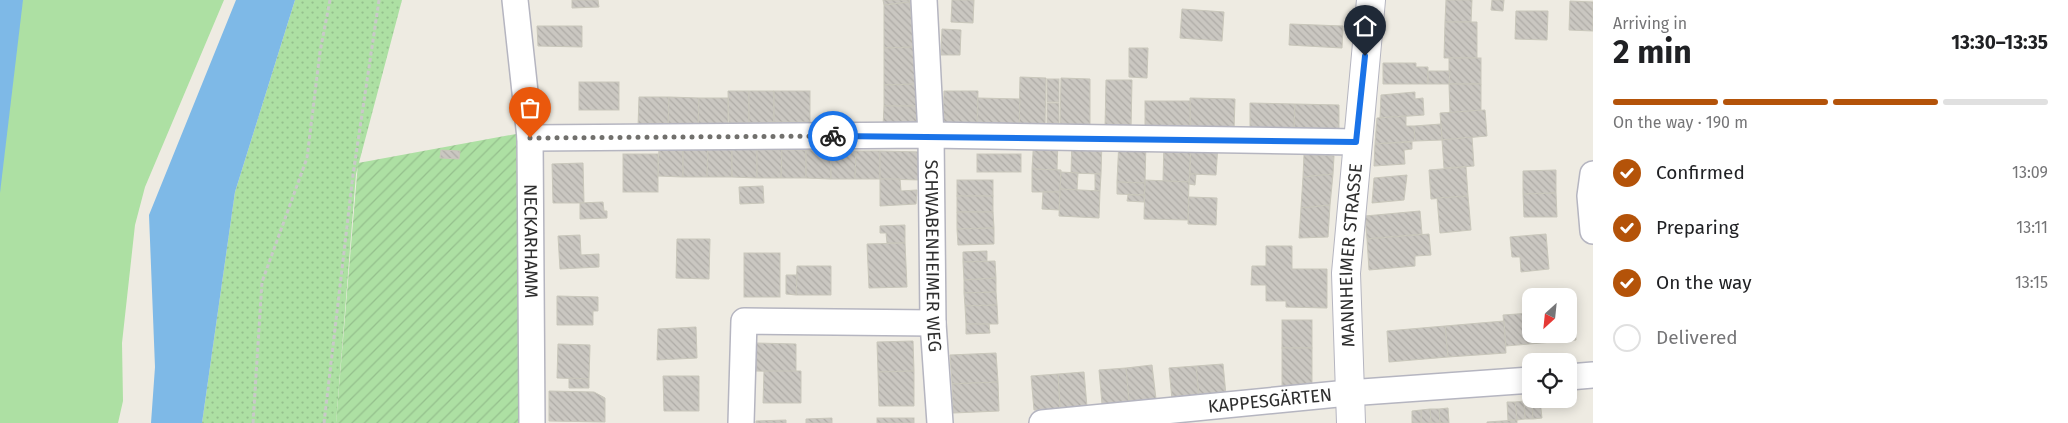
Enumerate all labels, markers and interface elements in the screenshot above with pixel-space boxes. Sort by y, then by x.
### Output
pin [1344,5,1386,56]
icon: home [1351,12,1379,40]
text: Arriving in [1613,14,1687,33]
text: 13:30–13:35 [1951,31,2048,54]
text: 2 min [1613,33,1692,71]
pin [509,87,551,138]
icon: bag [516,94,544,122]
courier [808,111,858,161]
text: On the way · 190 m [1613,113,1748,132]
icon: bike [819,122,847,150]
street label: SCHWABENHEIMER WEG [920,159,946,353]
icon: check [1613,159,1641,187]
text: Confirmed [1656,161,1745,184]
street label: MANNHEIMER STRASSE [1335,162,1367,348]
text: 13:09 [2012,163,2048,182]
street label: NECKARHAMM [519,184,542,298]
icon: check [1613,214,1641,242]
text: Preparing [1656,216,1739,239]
text: 13:11 [2016,218,2048,237]
icon: check [1613,269,1641,297]
text: On the way [1656,271,1752,294]
text: 13:15 [2015,273,2048,292]
north arrow [1522,288,1578,342]
map controls [1522,288,1577,408]
text: Delivered [1656,326,1738,349]
button: locate [1522,353,1577,408]
street label: KAPPESGÄRTEN [1207,384,1333,418]

